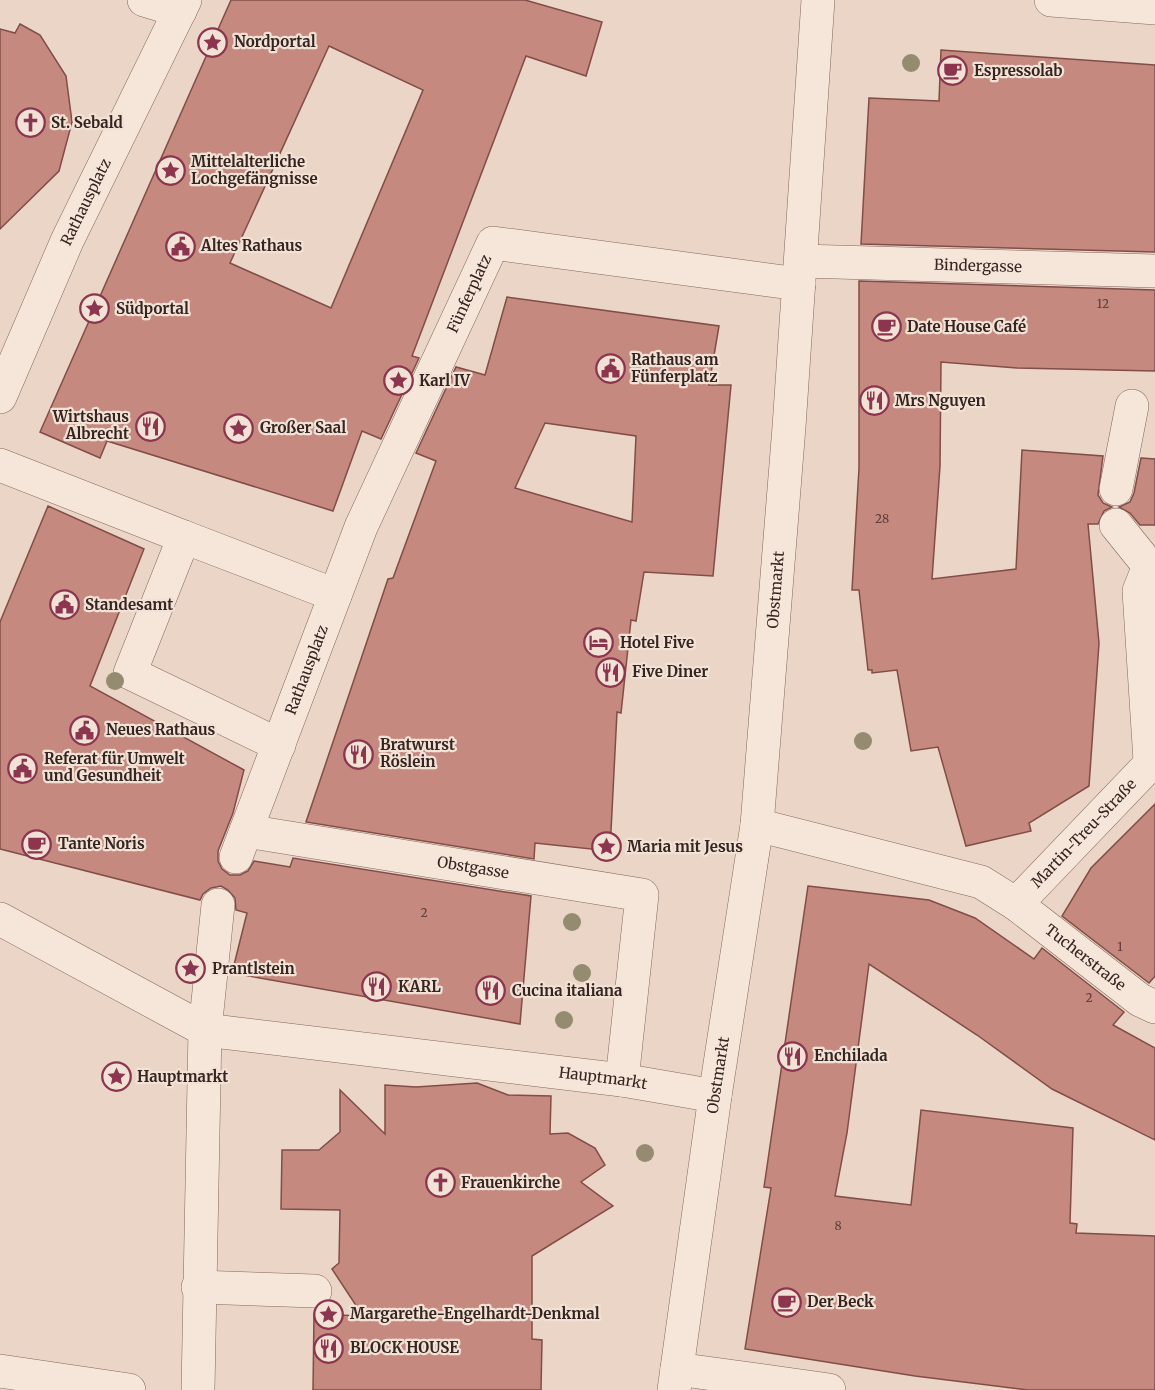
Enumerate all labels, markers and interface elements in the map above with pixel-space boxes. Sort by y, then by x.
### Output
place icon: Nordportal [197,26,229,58]
place label: Nordportal [234,32,316,51]
cafe icon: Espressolab [937,55,969,87]
place label: Espressolab [974,61,1062,80]
church icon: St. Sebald [14,107,46,139]
place label: St. Sebald [51,113,123,132]
place label: Mittelalterliche Lochgefängnisse [191,152,318,188]
street label: Rathausplatz [56,155,115,248]
place icon: Mittelalterliche Lochgefängnisse [154,155,186,187]
public building icon: Altes Rathaus [164,230,196,262]
place label: Altes Rathaus [200,236,303,255]
street label: Fünferplatz [443,251,495,336]
street label: Bindergasse [934,255,1022,276]
place icon: Südportal [79,293,111,325]
house number: 12 [1097,296,1109,311]
place label: Südportal [116,299,189,318]
cafe icon: Date House Café [870,311,902,343]
place label: Date House Café [907,317,1026,336]
place label: Rathaus am Fünferplatz [631,350,719,386]
public building icon: Rathaus am Fünferplatz [594,353,626,385]
place icon: Karl IV [382,365,414,397]
place label: Karl IV [419,371,471,390]
restaurant icon: Mrs Nguyen [858,385,890,417]
place label: Mrs Nguyen [895,391,986,410]
place label: Wirtshaus Albrecht [52,407,129,443]
restaurant icon: Wirtshaus Albrecht [134,410,166,442]
place icon: Großer Saal [223,412,255,444]
place label: Großer Saal [260,418,346,437]
house number: 28 [875,511,889,526]
street label: Obstmarkt [763,550,788,629]
public building icon: Standesamt [48,589,80,621]
place label: Standesamt [85,595,173,614]
street label: Rathausplatz [281,622,332,717]
hotel icon: Hotel Five [583,627,615,659]
place label: Hotel Five [620,633,694,652]
restaurant icon: Five Diner [595,656,627,688]
place label: Five Diner [632,662,708,681]
public building icon: Neues Rathaus [69,714,101,746]
place label: Neues Rathaus [106,720,216,739]
place label: Bratwurst Röslein [380,735,455,771]
restaurant icon: Bratwurst Röslein [343,738,375,770]
place label: Referat für Umwelt und Gesundheit [44,749,185,785]
public building icon: Referat für Umwelt und Gesundheit [7,752,39,784]
street label: Martin-Treu-Straße [1027,774,1140,891]
cafe icon: Tante Noris [21,828,53,860]
place icon: Maria mit Jesus [590,831,622,863]
place label: Tante Noris [58,834,145,853]
place label: Maria mit Jesus [627,837,743,856]
street label: Obstgasse [436,852,511,882]
house number: 2 [420,905,428,920]
street label: Tucherstraße [1041,920,1130,995]
house number: 1 [1117,939,1123,954]
place icon: Prantlstein [175,953,207,985]
place label: Prantlstein [212,959,295,978]
restaurant icon: KARL [361,971,393,1003]
restaurant icon: Cucina italiana [475,975,507,1007]
place label: KARL [398,977,441,996]
place label: Cucina italiana [512,981,623,1000]
house number: 2 [1085,990,1093,1005]
street label: Obstmarkt [703,1035,733,1115]
restaurant icon: Enchilada [777,1040,809,1072]
place label: Enchilada [814,1046,888,1065]
place icon: Hauptmarkt [100,1061,132,1093]
street label: Hauptmarkt [558,1062,649,1093]
place label: Hauptmarkt [137,1067,228,1086]
church icon: Frauenkirche [424,1167,456,1199]
place label: Frauenkirche [461,1173,560,1192]
house number: 8 [834,1218,842,1233]
cafe icon: Der Beck [770,1286,802,1318]
place label: Der Beck [807,1292,874,1311]
place icon: Margarethe-Engelhardt-Denkmal [313,1298,345,1330]
place label: Margarethe-Engelhardt-Denkmal [350,1304,600,1323]
restaurant icon: BLOCK HOUSE [313,1332,345,1364]
place label: BLOCK HOUSE [350,1338,459,1357]

